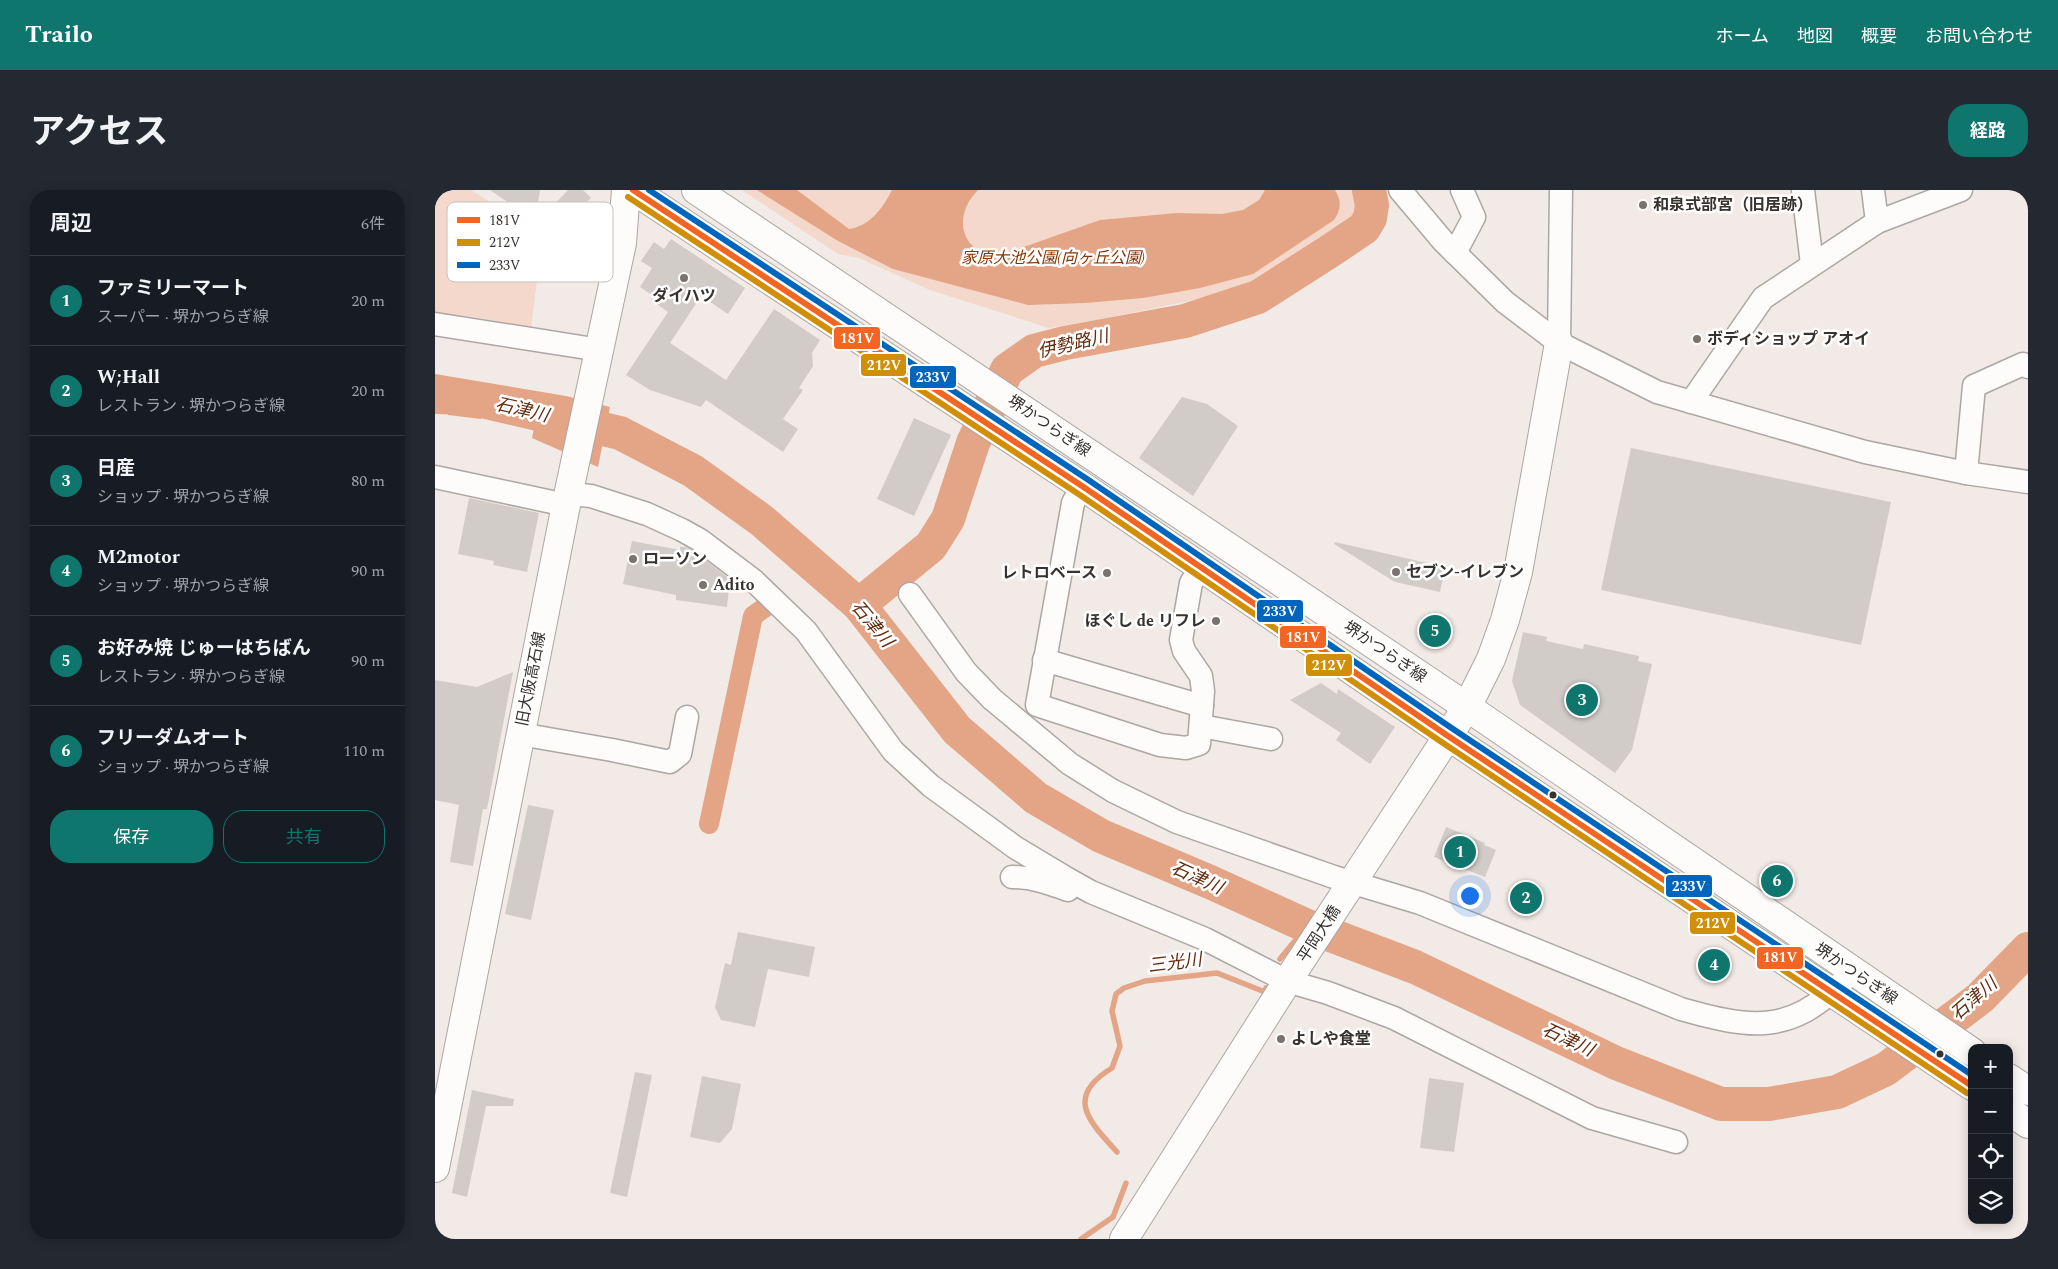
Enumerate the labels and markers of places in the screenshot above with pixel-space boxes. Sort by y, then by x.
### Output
place label: 和泉式部宮（旧居跡） [1653,193,1813,217]
marker: 和泉式部宮（旧居跡） [1637,199,1649,211]
marker: ダイハツ [678,272,690,284]
place label: ダイハツ [652,284,716,308]
place label: ボディショップ アオイ [1707,327,1870,351]
marker: ボディショップ アオイ [1691,333,1703,345]
place label: ローソン [643,547,707,571]
marker: ローソン [627,553,639,565]
place label: セブン-イレブン [1406,560,1524,584]
place label: レトロベース [1002,561,1097,585]
marker: セブン-イレブン [1390,566,1402,578]
marker: レトロベース [1101,567,1113,579]
place label: Adito [713,573,755,597]
marker: Adito [697,579,709,591]
place label: ほぐし de リフレ [1085,609,1206,633]
pin: 5 [1419,612,1451,650]
marker: ほぐし de リフレ [1210,615,1222,627]
pin: 3 [1566,681,1598,719]
unlabelled marker [1548,790,1558,800]
pin: 1 [1444,833,1476,871]
pin: 6 [1761,862,1793,900]
pin: 2 [1510,879,1542,917]
pin: 4 [1698,946,1730,984]
place label: よしや食堂 [1291,1027,1371,1051]
marker: よしや食堂 [1275,1033,1287,1045]
unlabelled marker [1935,1049,1945,1059]

